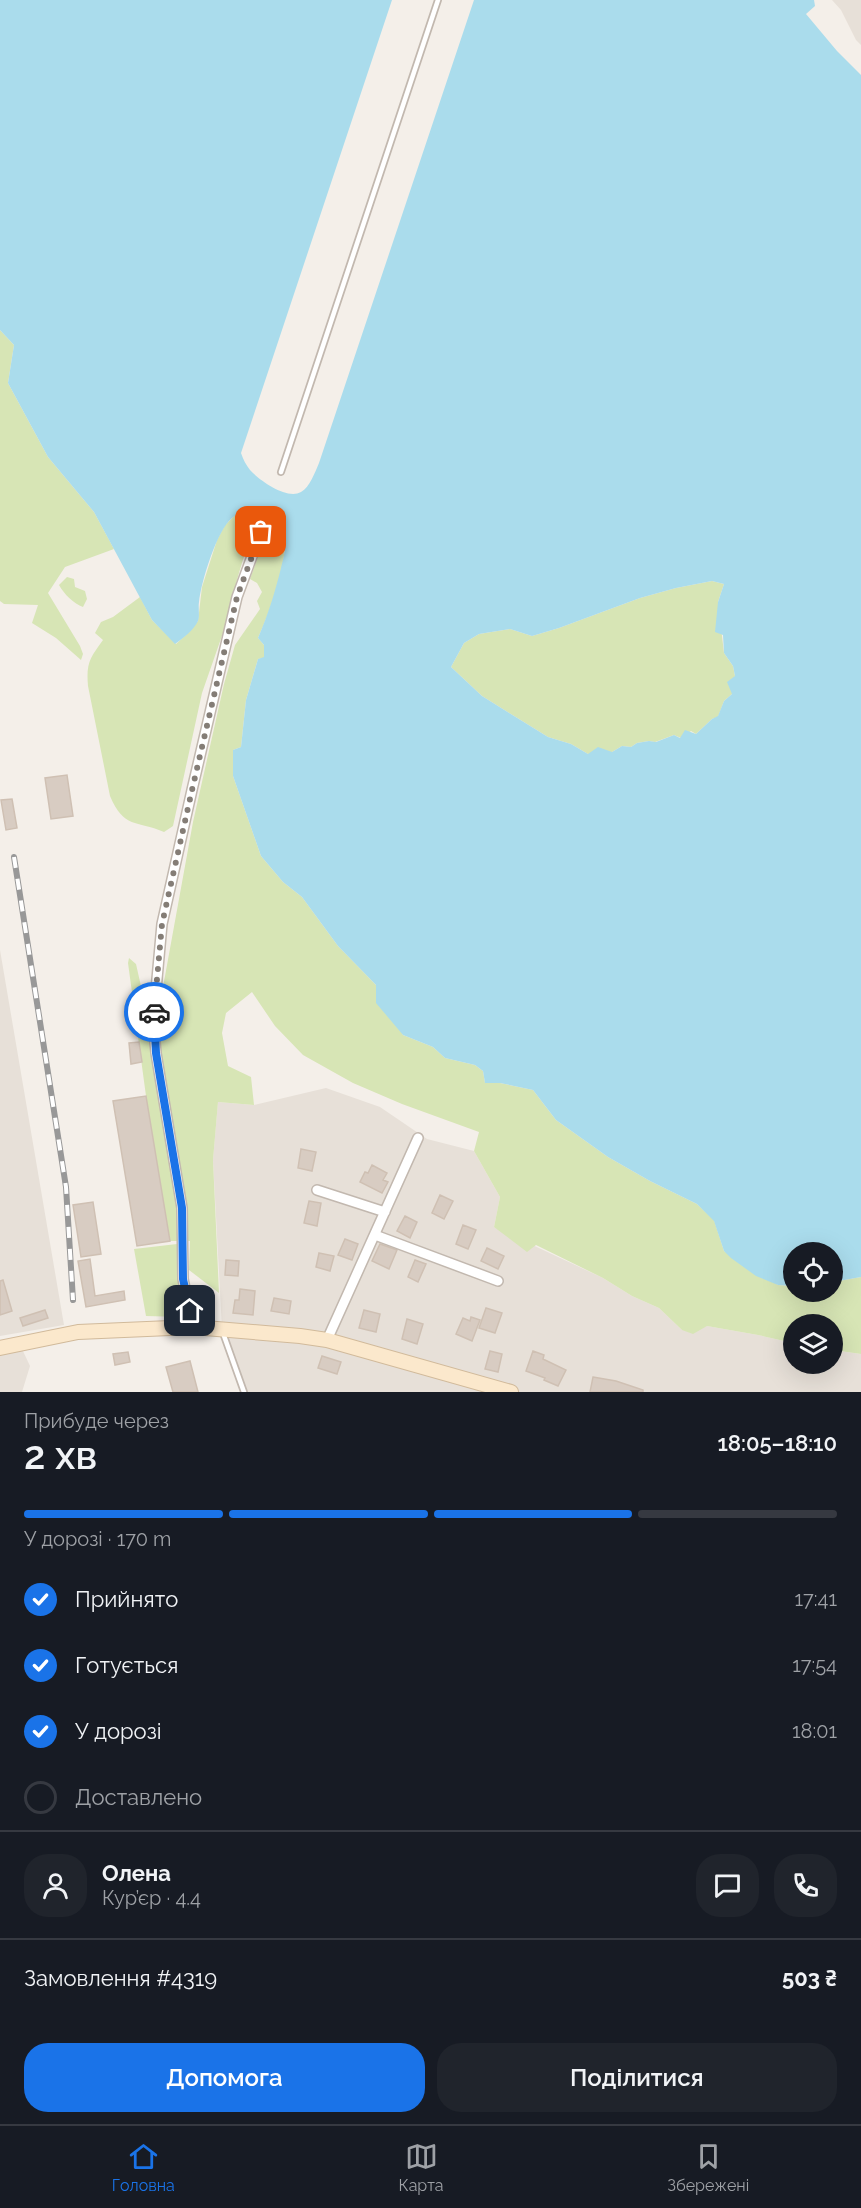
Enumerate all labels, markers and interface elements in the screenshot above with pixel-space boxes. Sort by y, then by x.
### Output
pin [235,506,286,557]
icon: bag [244,515,277,548]
courier [124,982,184,1042]
icon: car [138,996,171,1029]
map controls [783,1242,843,1374]
button: locate [783,1242,843,1302]
pin [164,1285,215,1336]
icon: home [173,1294,206,1327]
button: layers [783,1314,843,1374]
text: Прибуде через [24,1409,169,1433]
text: 18:05–18:10 [717,1430,837,1456]
text: 2 хв [24,1432,97,1478]
text: У дорозі · 170 m [24,1527,172,1551]
icon: check [24,1583,57,1616]
text: Прийнято [75,1586,178,1612]
text: 17:41 [795,1587,837,1611]
icon: check [24,1649,57,1682]
text: Готується [75,1652,178,1678]
text: 17:54 [792,1653,837,1677]
icon: check [24,1715,57,1748]
text: У дорозі [75,1718,162,1744]
text: 18:01 [792,1719,837,1743]
text: Доставлено [75,1784,202,1810]
button: person [24,1854,87,1917]
button: chat [696,1854,759,1917]
button: phone [774,1854,837,1917]
text: Олена [102,1860,171,1886]
text: Кур’єр · 4.4 [102,1886,201,1910]
text: Замовлення #4319 [24,1965,217,1991]
text: 503 ₴ [782,1965,837,1991]
button: Допомога [24,2043,425,2112]
button: Поділитися [437,2043,837,2112]
tab: Головна [112,2140,175,2195]
tab: Карта [399,2140,444,2195]
tab: Збережені [667,2140,749,2195]

